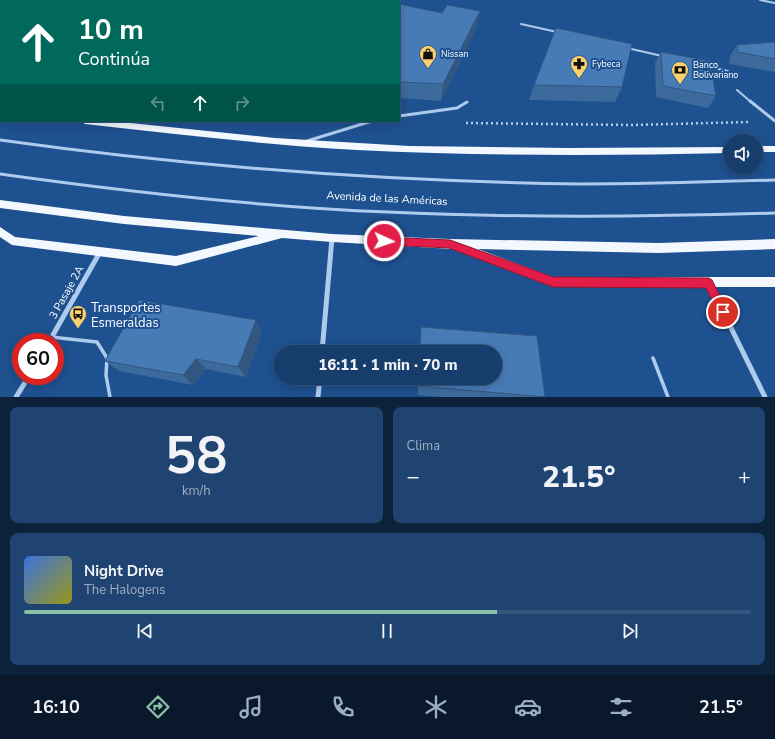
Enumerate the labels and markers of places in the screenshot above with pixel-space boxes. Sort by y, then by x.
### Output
shop icon: Nissan [418,44,438,69]
place label: Nissan [441,48,468,60]
pharmacy icon: Fybeca [569,54,589,79]
place label: Fybeca [592,58,621,70]
place label: Banco Bolivariano [693,59,738,81]
bank icon: Banco Bolivariano [670,60,690,85]
pin [706,295,740,329]
place label: Transportes Esmeraldas [91,299,160,332]
bus stop icon: Transportes Esmeraldas [68,304,88,329]

